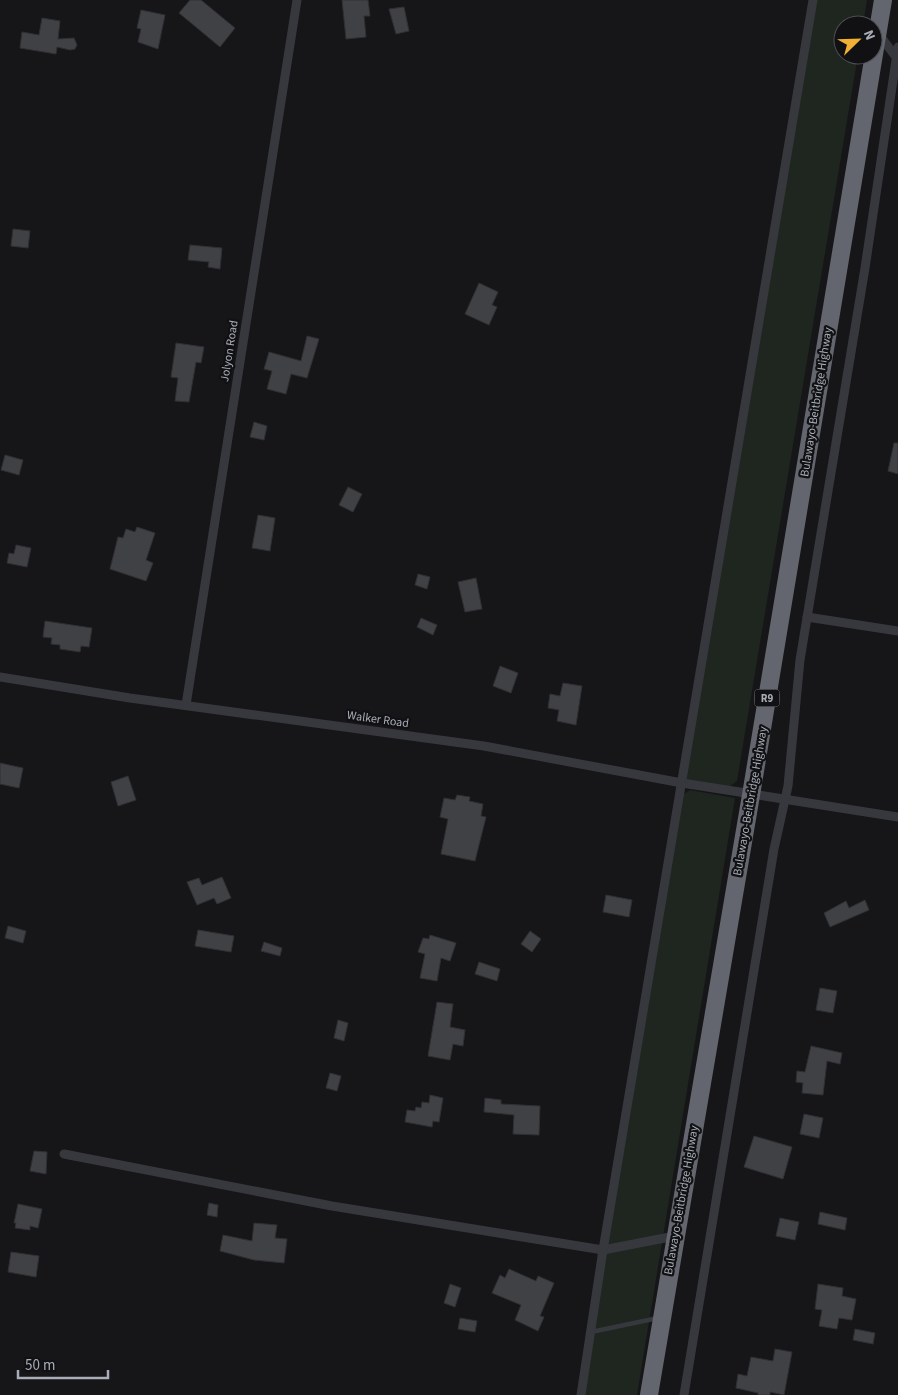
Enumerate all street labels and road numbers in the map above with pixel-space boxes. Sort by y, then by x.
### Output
street label: Jolyon Road [216,319,243,383]
street label: Bulawayo-Beitbridge Highway [796,326,837,478]
road number: R9 [754,690,780,706]
street label: Walker Road [346,707,410,732]
street label: Bulawayo-Beitbridge Highway [729,725,772,877]
street label: Bulawayo-Beitbridge Highway [660,1124,703,1276]

